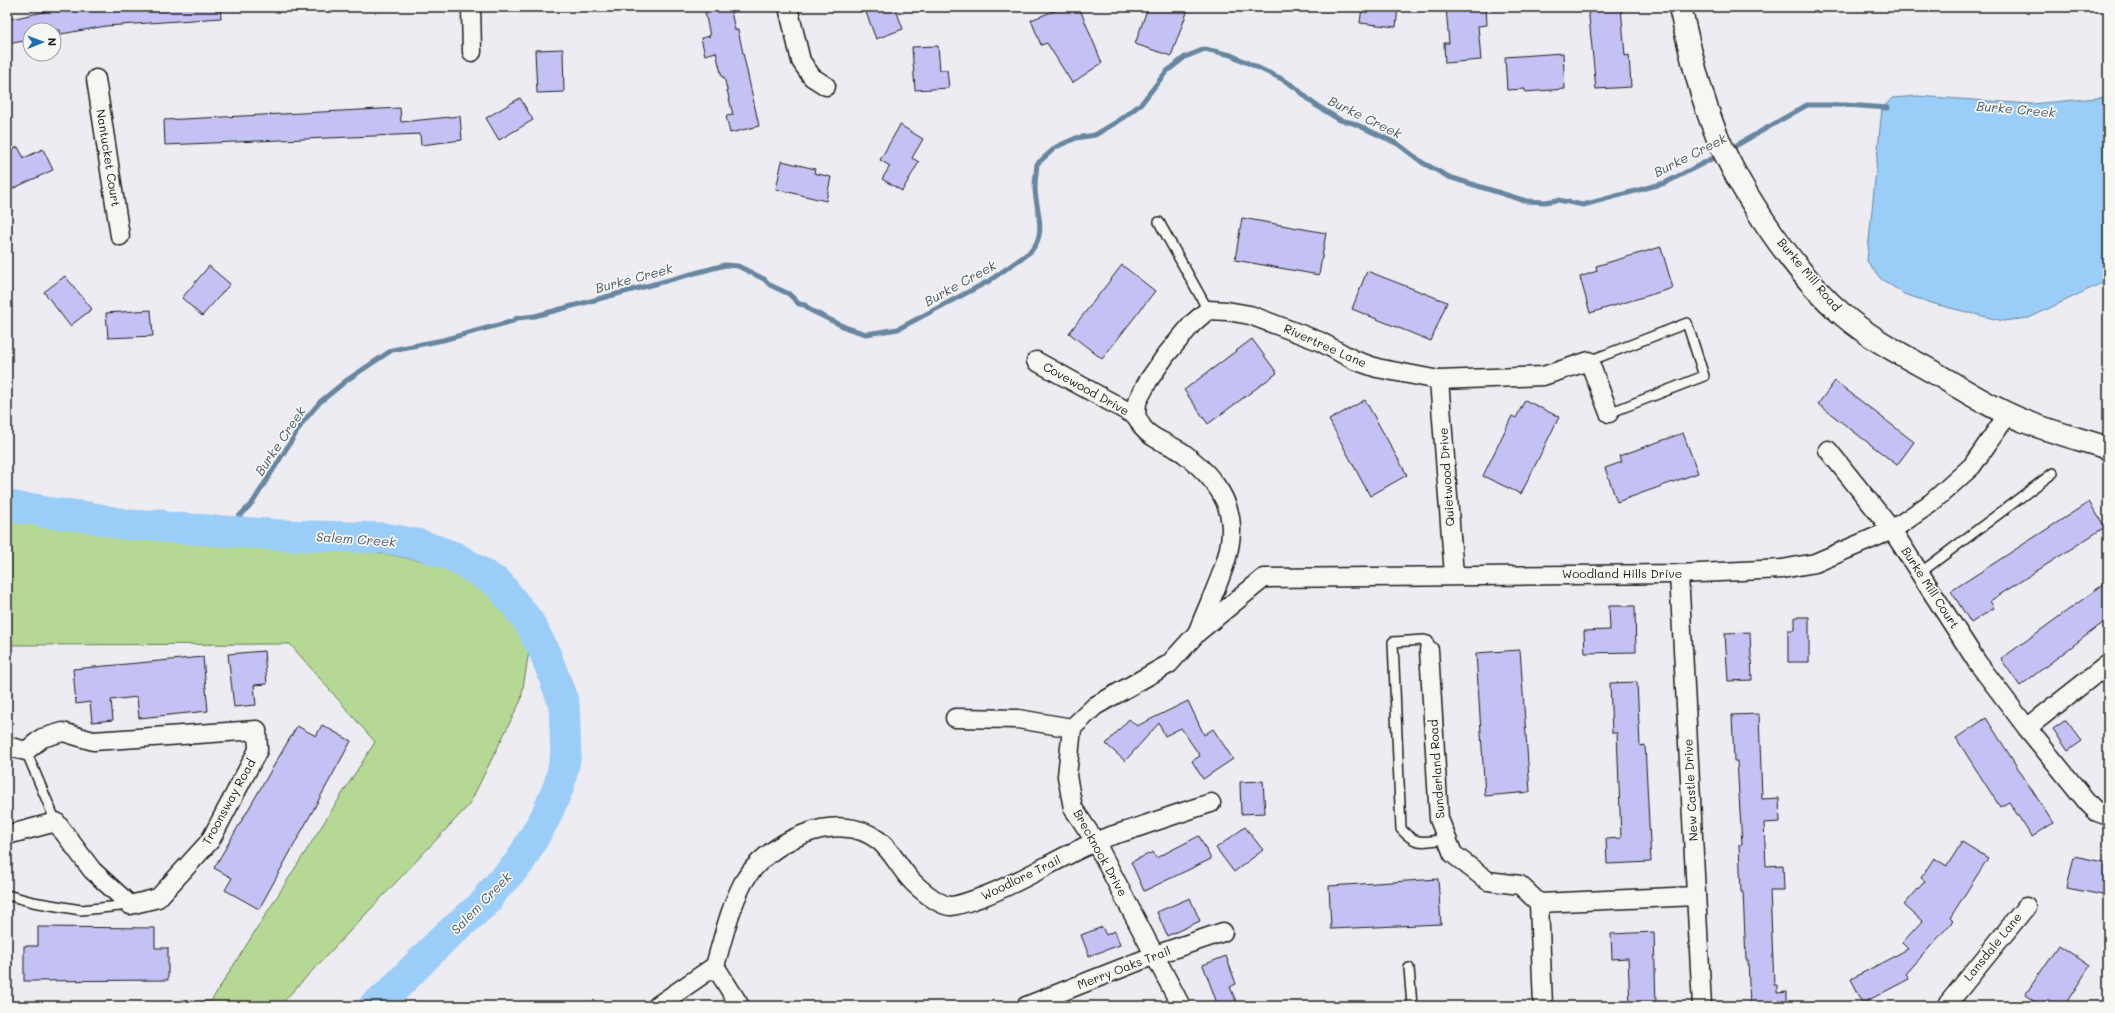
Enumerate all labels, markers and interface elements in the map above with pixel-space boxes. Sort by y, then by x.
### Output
north arrow [22,22,62,62]
text: N [45,38,60,46]
water label: Burke Creek [1326,91,1406,142]
water label: Burke Creek [1976,97,2058,121]
street label: Nantucket Court [93,108,125,208]
water label: Burke Creek [1650,128,1730,180]
street label: Burke Mill Road [1774,234,1845,315]
water label: Burke Creek [921,255,1000,309]
water label: Burke Creek [593,259,676,296]
street label: Rivertree Lane [1281,320,1369,371]
street label: Covewood Drive [1041,358,1132,418]
water label: Burke Creek [250,402,310,478]
street label: Quietwood Drive [1435,427,1457,527]
water label: Salem Creek [316,527,398,550]
street label: Burke Mill Court [1898,544,1963,631]
street label: Woodland Hills Drive [1562,565,1682,581]
street label: Sunderland Road [1425,718,1447,819]
street label: New Castle Drive [1679,738,1701,842]
street label: Troonsway Road [198,755,259,847]
street label: Brecknock Drive [1070,806,1131,899]
street label: Woodlore Trail [978,851,1063,903]
water label: Salem Creek [447,867,515,937]
street label: Lansdale Lane [1960,909,2025,984]
street label: Merry Oaks Trail [1075,942,1173,992]

